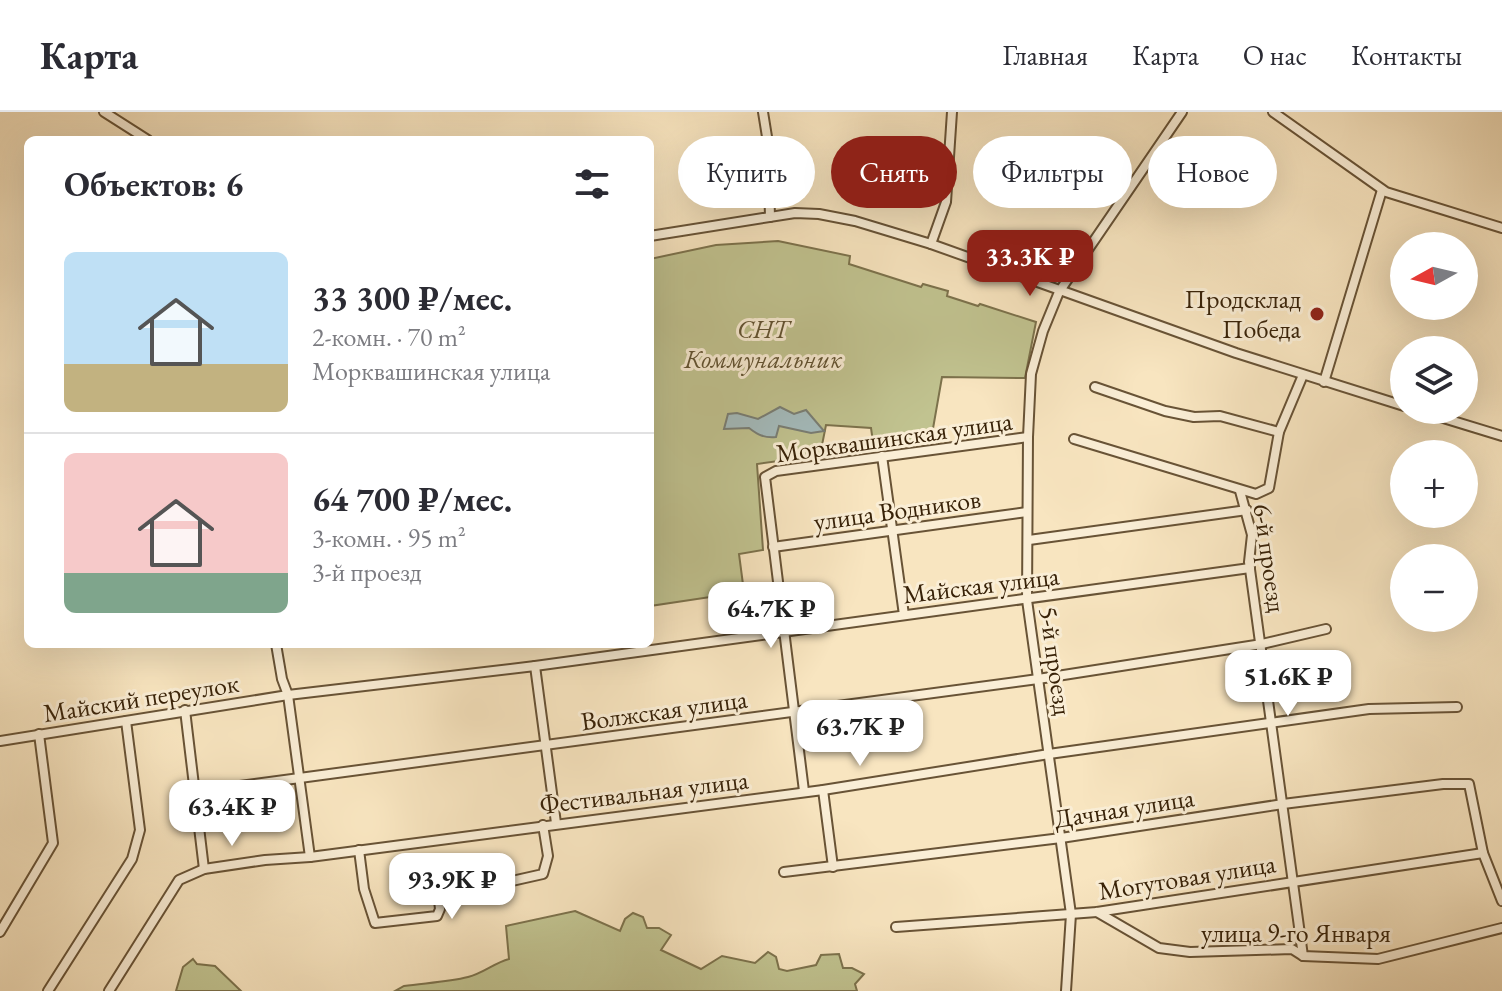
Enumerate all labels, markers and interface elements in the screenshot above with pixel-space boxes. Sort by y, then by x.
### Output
text: Карта [40,31,138,80]
text: Главная [1003,37,1088,73]
text: Карта [1132,37,1199,73]
text: О нас [1243,37,1307,73]
text: Контакты [1351,37,1462,73]
chip: Купить [678,136,815,208]
chip: Снять [831,136,957,208]
chip: Фильтры [973,136,1132,208]
chip: Новое [1148,136,1277,208]
text: Объектов: 6 [64,162,243,206]
icon: filters [570,162,614,206]
pin: 33.3K ₽ [956,230,1104,298]
north arrow [1390,232,1478,320]
map controls [1390,232,1478,632]
text: 33.3K ₽ [985,239,1075,273]
text: 33 300 ₽/мес. [312,276,512,320]
place label: Продсклад Победа [1185,282,1302,346]
icon: home [128,284,224,380]
marker: Продсклад Победа [1308,305,1326,323]
park label: СНТ Коммунальник [683,312,843,376]
text: 2-комн. · 70 m² [312,320,466,354]
button: layers [1390,336,1478,424]
text: Морквашинская улица [312,354,551,388]
street label: Морквашинская улица [774,403,1015,470]
button: + [1390,440,1478,528]
text: 64 700 ₽/мес. [312,477,512,521]
street label: улица Водников [811,481,983,539]
icon: home [128,485,224,581]
street label: 6-й проезд [1246,501,1294,615]
text: 3-комн. · 95 m² [312,521,466,555]
button: − [1390,544,1478,632]
text: 3-й проезд [312,555,422,589]
street label: Майская улица [901,558,1062,611]
pin: 64.7K ₽ [697,582,845,650]
text: 64.7K ₽ [726,591,816,625]
street label: 5-й проезд [1032,604,1080,718]
pin: 51.6K ₽ [1214,650,1362,718]
text: 51.6K ₽ [1243,659,1333,693]
street label: Майский переулок [41,666,242,730]
street label: Волжская улица [579,681,750,739]
pin: 63.7K ₽ [786,700,934,768]
text: 63.7K ₽ [815,709,905,743]
street label: Фестивальная улица [538,762,751,822]
pin: 63.4K ₽ [158,780,306,848]
street label: Дачная улица [1052,780,1197,836]
text: 63.4K ₽ [187,789,277,823]
street label: Могутовая улица [1096,846,1279,908]
pin: 93.9K ₽ [378,853,526,921]
text: 93.9K ₽ [407,862,497,896]
street label: улица 9-го Января [1201,916,1391,950]

